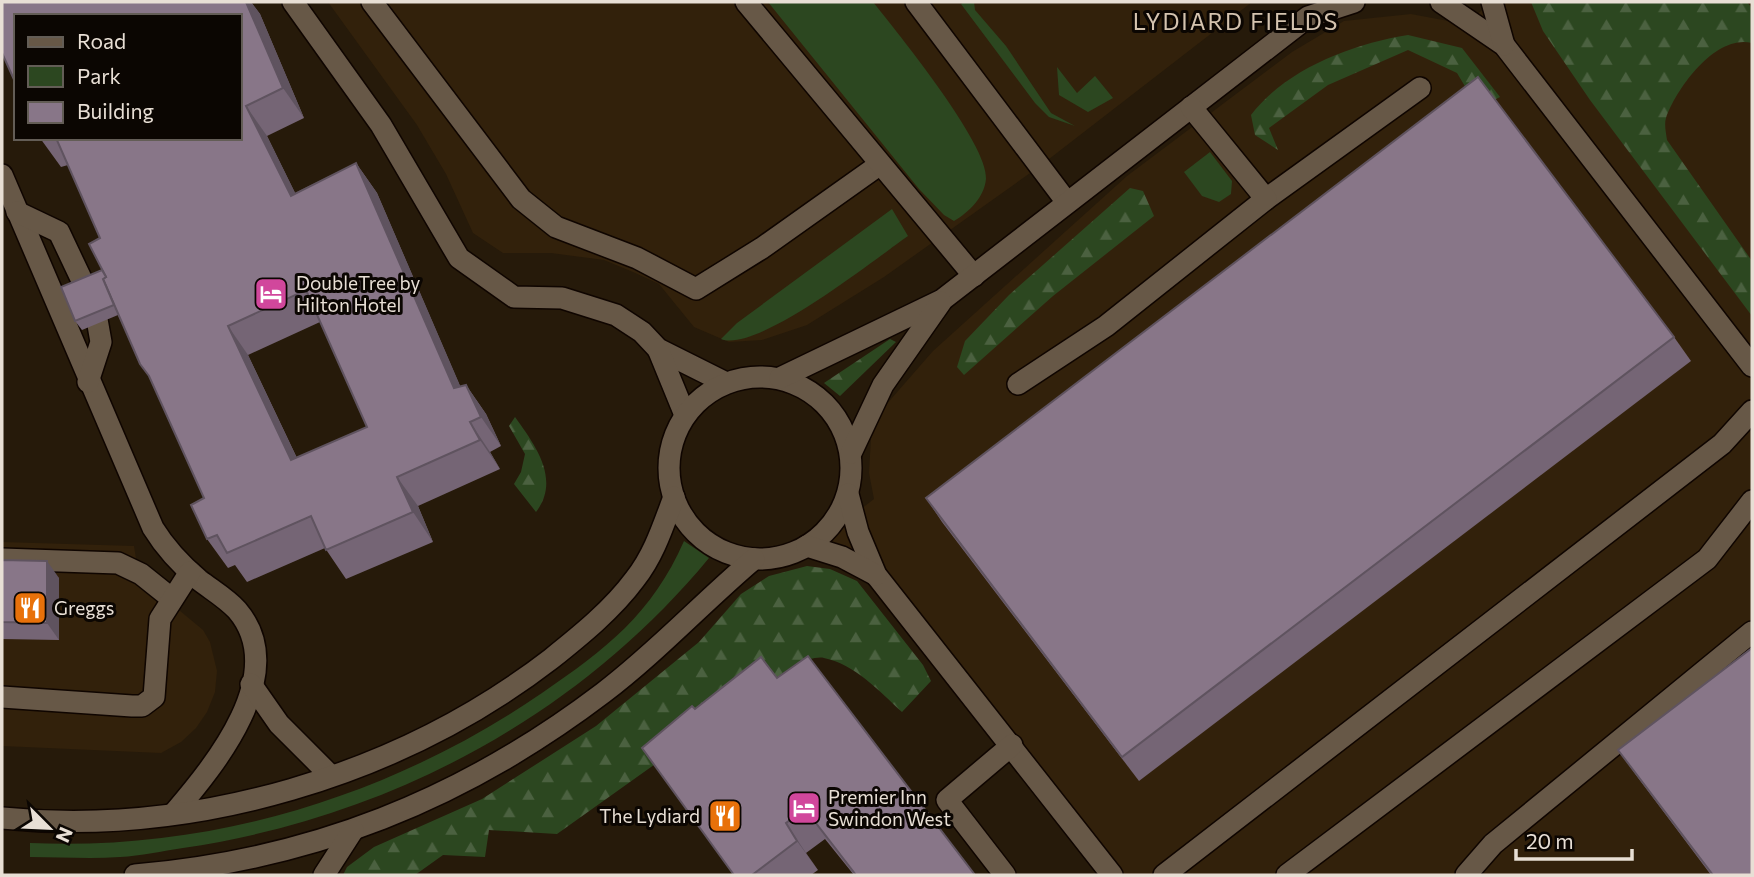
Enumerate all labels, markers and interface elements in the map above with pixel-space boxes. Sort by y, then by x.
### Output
district label: LYDIARD FIELDS [1133,7,1339,35]
legend [14,14,242,140]
text: Road [77,28,126,53]
text: Park [77,63,121,88]
text: Building [77,98,154,123]
place label: DoubleTree by Hilton Hotel [296,271,421,316]
hotel icon: DoubleTree by Hilton Hotel [252,275,290,313]
restaurant icon: Greggs [11,589,49,627]
place label: Greggs [54,596,114,619]
place label: Premier Inn Swindon West [828,785,951,830]
hotel icon: Premier Inn Swindon West [785,789,823,827]
north arrow [14,793,84,863]
restaurant icon: The Lydiard [706,797,744,835]
place label: The Lydiard [599,804,700,827]
scale bar [1516,818,1632,862]
text: N [52,824,78,846]
text: 20 m [1526,828,1574,853]

